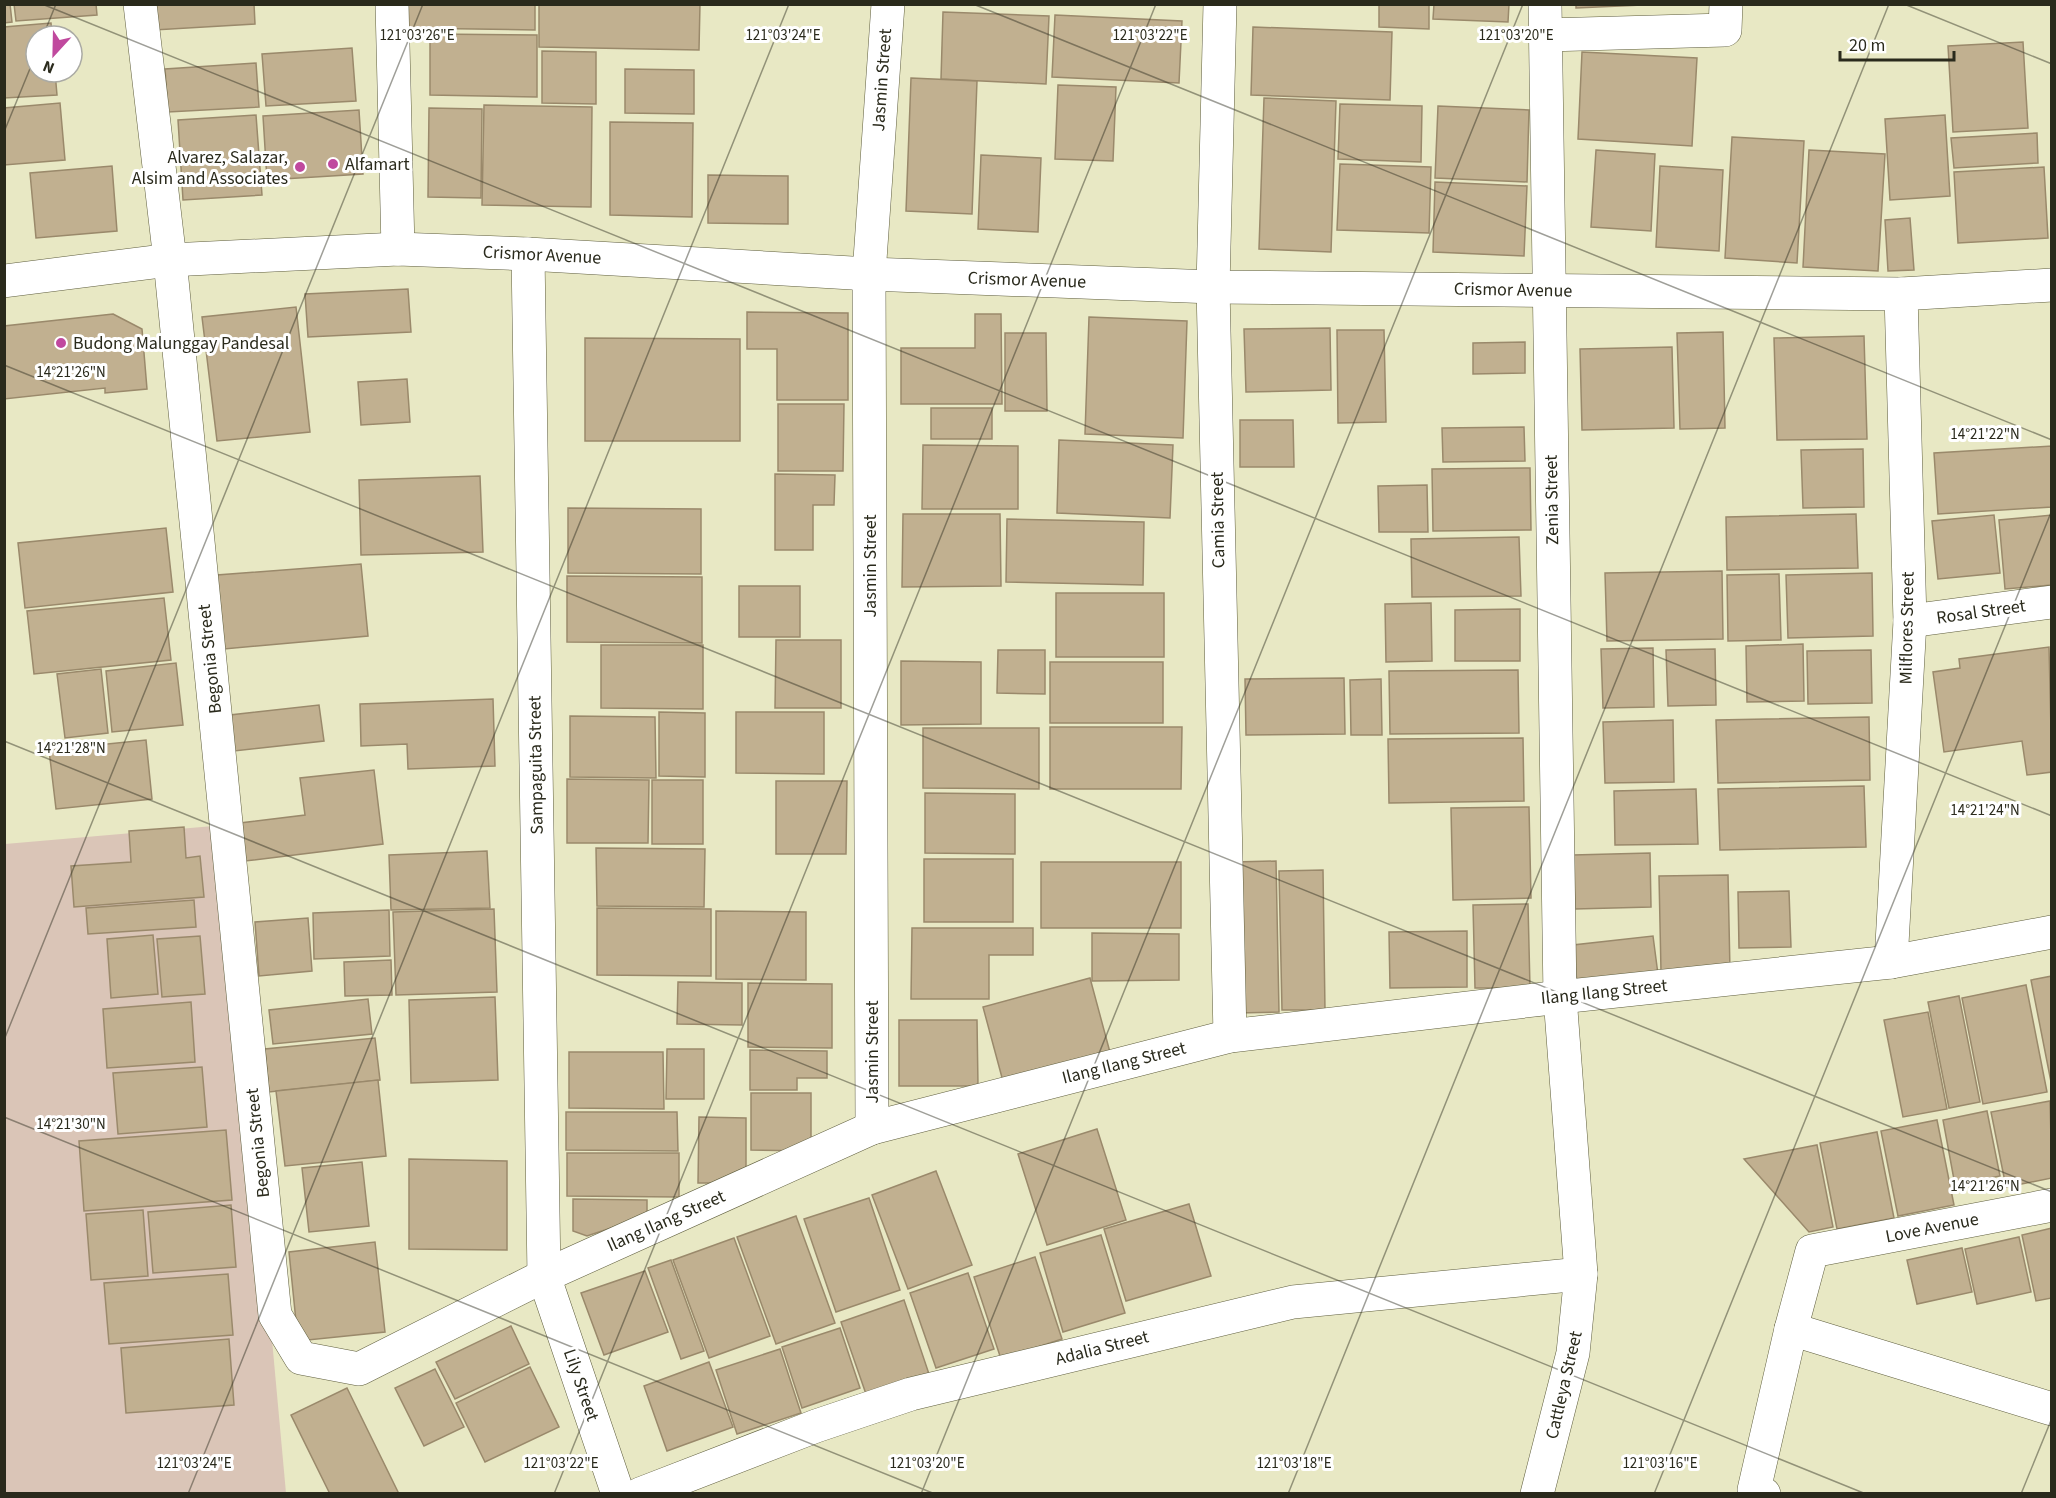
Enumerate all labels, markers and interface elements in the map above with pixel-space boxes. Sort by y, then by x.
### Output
north arrow [24,24,84,84]
scale bar [1840,24,1954,62]
text: 121°03'26"E [379,25,455,46]
text: 121°03'24"E [745,25,821,46]
text: 121°03'22"E [1112,25,1188,46]
text: 121°03'20"E [1478,25,1554,46]
street label: Jasmin Street [866,28,898,132]
text: 20 m [1849,33,1885,58]
text: N [40,55,58,79]
place label: Alvarez, Salazar, Alsim and Associates [132,145,288,191]
place label: Alfamart [345,152,410,177]
marker: Alfamart [326,157,340,171]
marker: Alvarez, Salazar, Alsim and Associates [293,160,307,174]
street label: Crismor Avenue [482,239,602,271]
street label: Crismor Avenue [967,265,1087,295]
street label: Crismor Avenue [1454,276,1573,304]
place label: Budong Malunggay Pandesal [73,331,289,356]
marker: Budong Malunggay Pandesal [54,336,68,350]
text: 14°21'26"N [36,362,106,383]
text: 14°21'22"N [1950,424,2020,445]
street label: Zenia Street [1539,455,1565,545]
street label: Camia Street [1205,472,1231,568]
street label: Jasmin Street [858,514,883,618]
street label: Milflores Street [1894,571,1920,685]
street label: Rosal Street [1935,593,2027,631]
street label: Begonia Street [192,603,228,715]
street label: Sampaguita Street [522,695,550,835]
text: 14°21'28"N [36,738,106,759]
text: 14°21'24"N [1950,800,2020,821]
street label: Ilang Ilang Street [1540,973,1668,1011]
street label: Jasmin Street [860,1000,885,1104]
street label: Ilang Ilang Street [1059,1036,1189,1090]
street label: Begonia Street [240,1087,276,1199]
text: 14°21'30"N [36,1114,106,1135]
text: 14°21'26"N [1950,1176,2020,1197]
street label: Ilang Ilang Street [603,1184,729,1258]
street label: Love Avenue [1883,1207,1981,1249]
street label: Adalia Street [1053,1324,1151,1372]
street label: Cattleya Street [1539,1328,1589,1442]
street label: Lily Street [557,1346,605,1424]
text: 121°03'24"E [156,1453,232,1474]
text: 121°03'22"E [523,1453,599,1474]
text: 121°03'20"E [889,1453,965,1474]
text: 121°03'18"E [1256,1453,1332,1474]
text: 121°03'16"E [1622,1453,1698,1474]

